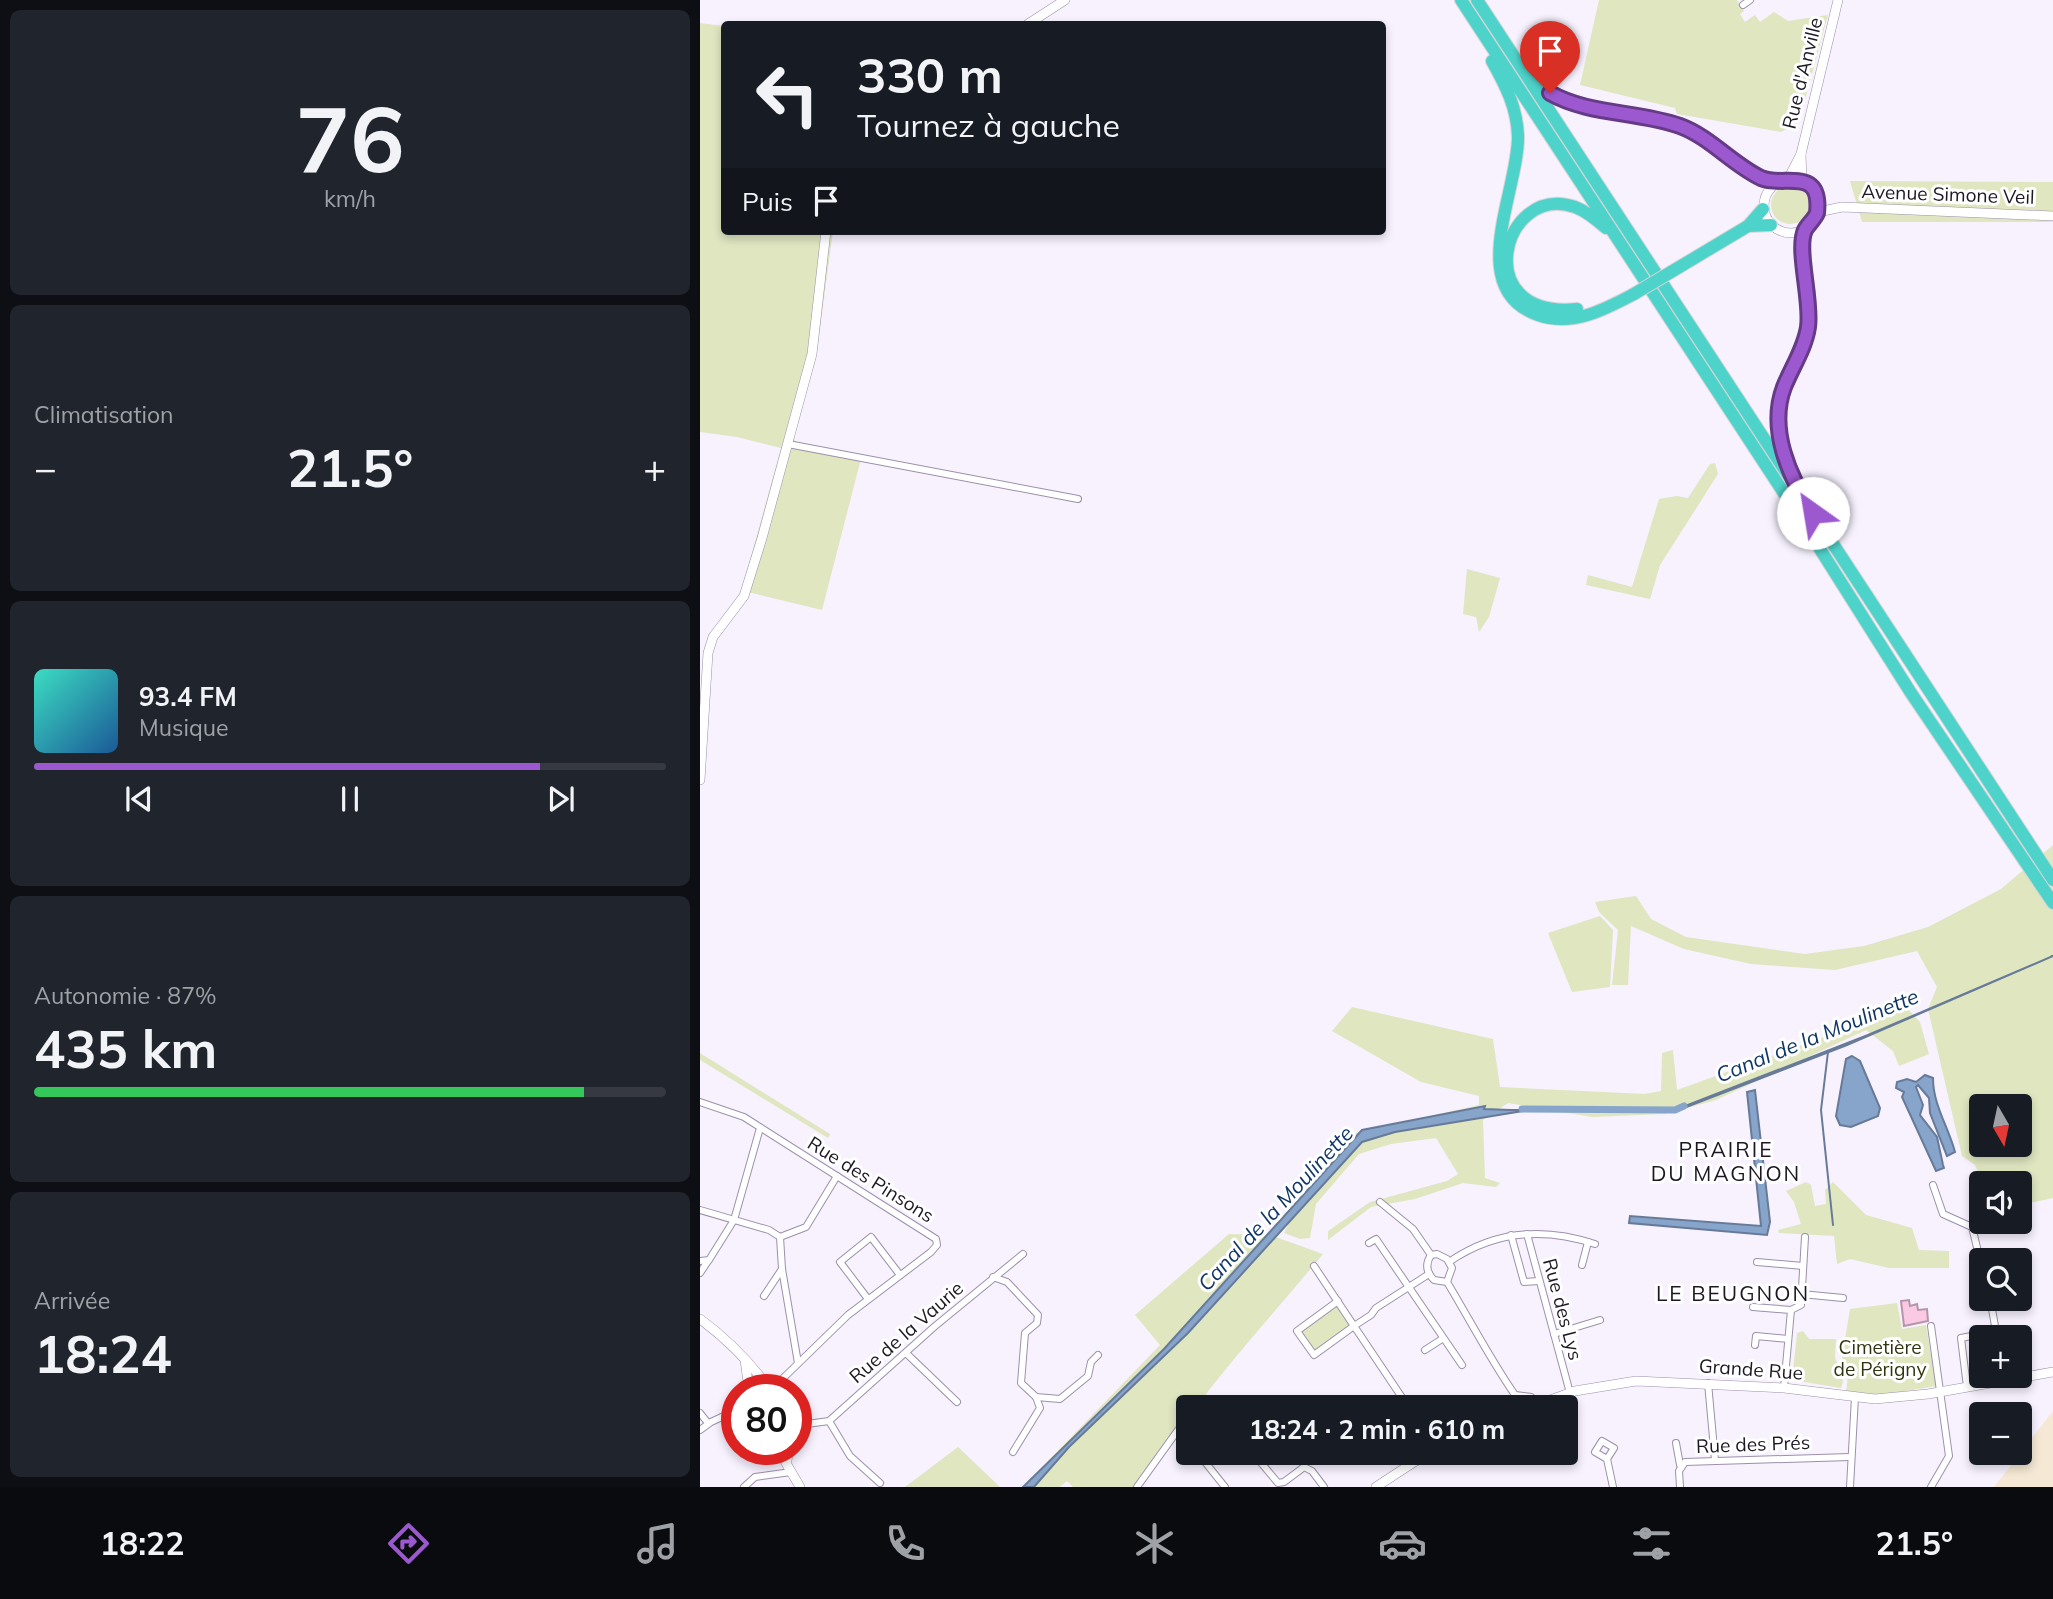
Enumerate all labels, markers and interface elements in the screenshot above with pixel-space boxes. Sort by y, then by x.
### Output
street label: Rue d'Anville [1777,15,1827,131]
pin [1520,21,1580,93]
icon: arrive [1531,32,1569,70]
text: 330 m [857,44,1003,105]
icon: left [742,49,833,140]
text: 76 [295,81,405,195]
text: Tournez à gauche [857,105,1120,145]
street label: Avenue Simone Veil [1861,179,2035,209]
icon: arrive [807,182,845,220]
text: km/h [324,184,376,213]
text: Puis [742,185,793,218]
text: Climatisation [34,400,174,429]
text: 21.5° [287,435,413,500]
text: − [34,444,57,492]
text: + [643,444,666,492]
position arrow [1776,476,1850,550]
text: 93.4 FM [139,680,237,713]
text: Musique [139,713,228,742]
icon: previous [120,780,158,818]
icon: pause [331,780,369,818]
icon: next [542,780,580,818]
text: Autonomie · 87% [34,981,217,1010]
water label: Canal de la Moulinette [1712,982,1922,1088]
text: 435 km [34,1016,217,1081]
north arrow [1969,1094,2032,1157]
map controls [1969,1094,2032,1465]
water label: Canal de la Moulinette [1192,1120,1358,1296]
street label: Rue des Pinsons [803,1131,939,1227]
district label: PRAIRIE DU MAGNON [1651,1136,1801,1186]
button: sound [1969,1171,2032,1234]
button: search [1969,1248,2032,1311]
street label: Rue des Lys [1538,1255,1588,1363]
street label: Rue de la Vaurie [844,1276,968,1388]
district label: LE BEUGNON [1656,1280,1810,1306]
text: Arrivée [34,1286,110,1315]
text: 18:24 [34,1321,172,1386]
button: + [1969,1325,2032,1388]
park label: Cimetière de Périgny [1834,1335,1926,1381]
street label: Grande Rue [1698,1353,1804,1385]
speed limit sign: 80 [721,1374,812,1465]
button: − [1969,1402,2032,1465]
text: 18:24 · 2 min · 610 m [1249,1413,1505,1446]
street label: Rue des Prés [1695,1430,1811,1458]
icon: directions [384,1519,433,1568]
icon: music [633,1519,682,1568]
icon: phone [881,1519,930,1568]
icon: climate [1130,1519,1179,1568]
icon: car [1378,1519,1427,1568]
icon: filters [1627,1519,1676,1568]
text: 18:22 [100,1523,185,1563]
text: 21.5° [1875,1523,1953,1563]

